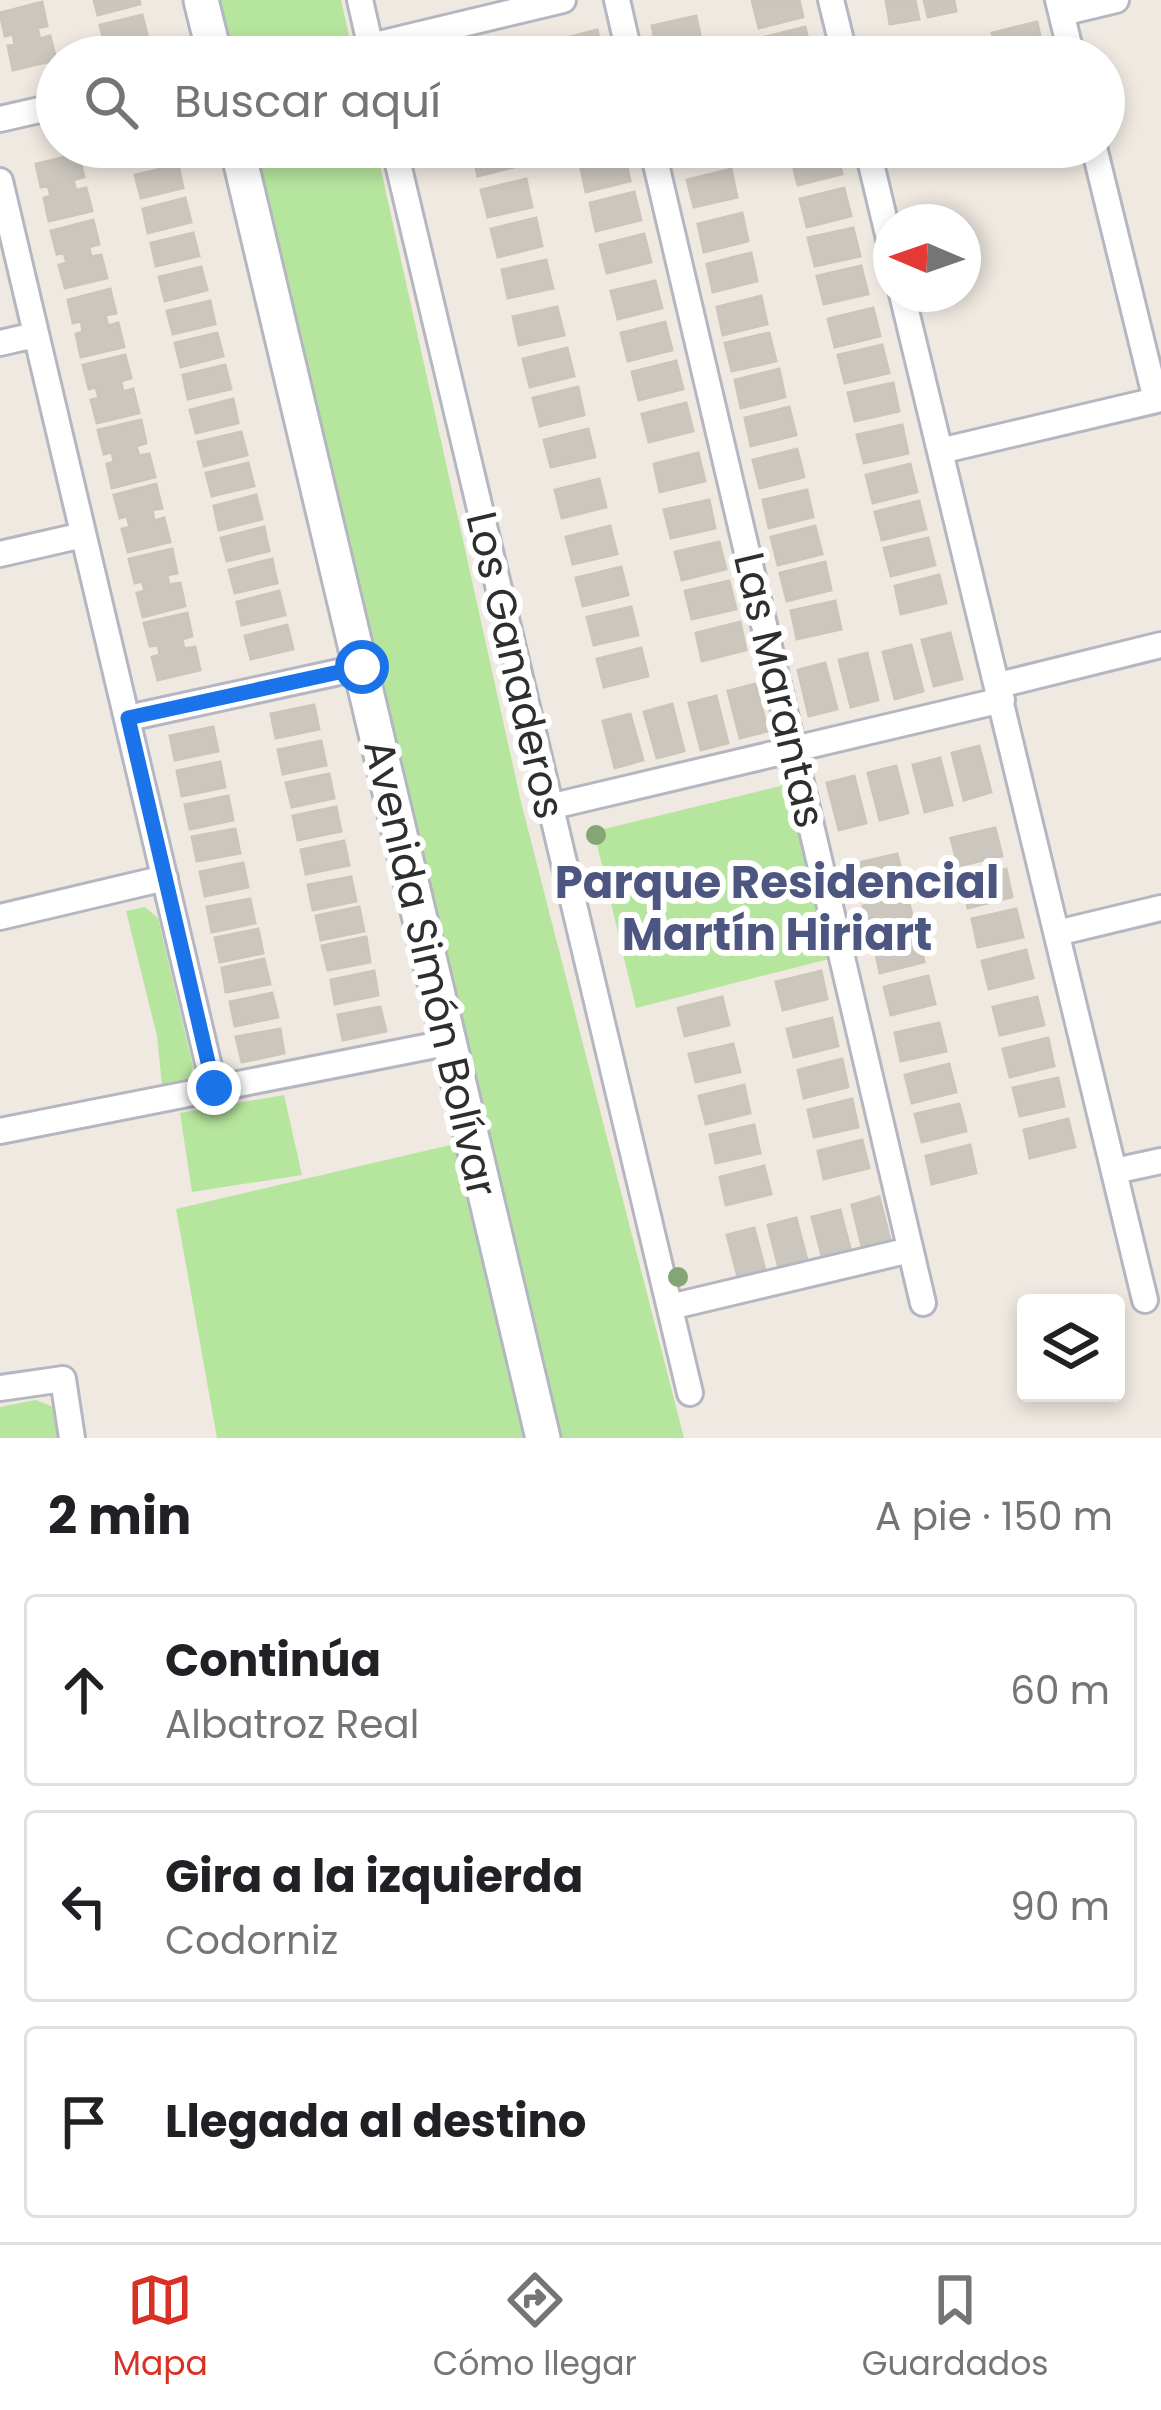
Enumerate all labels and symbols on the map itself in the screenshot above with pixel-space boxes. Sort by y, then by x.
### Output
north arrow [873,204,981,312]
street label: Los Ganaderos [452,506,580,824]
street label: Las Marantas [719,547,840,834]
route start [335,640,389,694]
street label: Avenida Simón Bolívar [349,734,512,1202]
district label: Parque Residencial Martín Hiriart [555,851,999,966]
route end [187,1061,241,1115]

